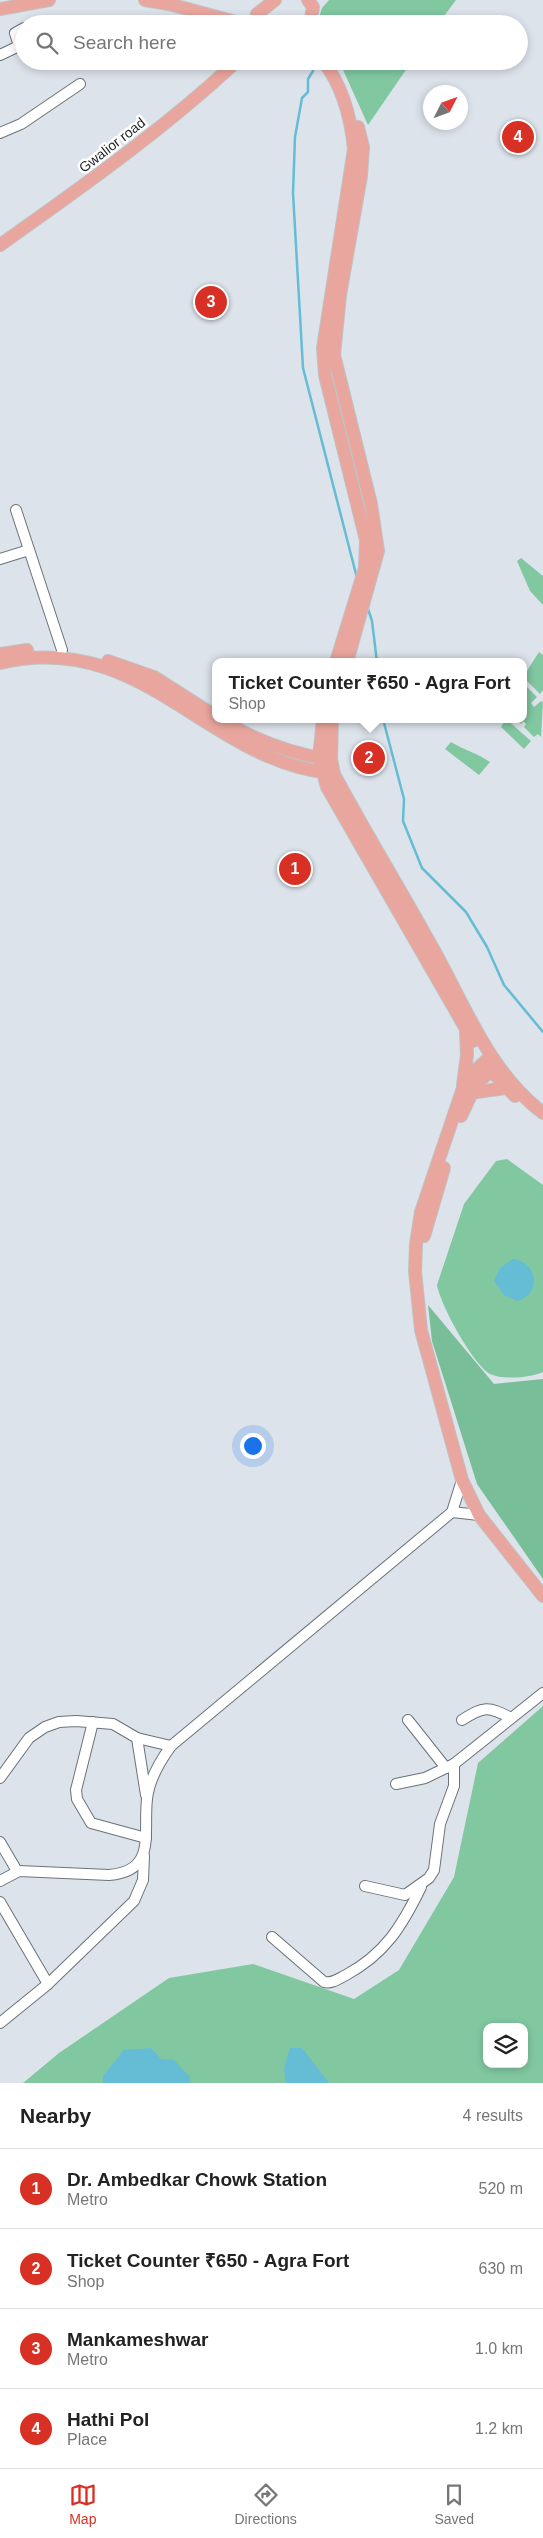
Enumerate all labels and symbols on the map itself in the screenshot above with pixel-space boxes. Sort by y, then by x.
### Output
north arrow [423,85,468,130]
street label: Gwalior road [76,114,148,176]
pin: 4 [502,118,534,156]
pin: 3 [195,283,227,321]
pin: 2 [353,739,385,777]
pin: 1 [279,850,311,888]
your location [240,1433,266,1459]

